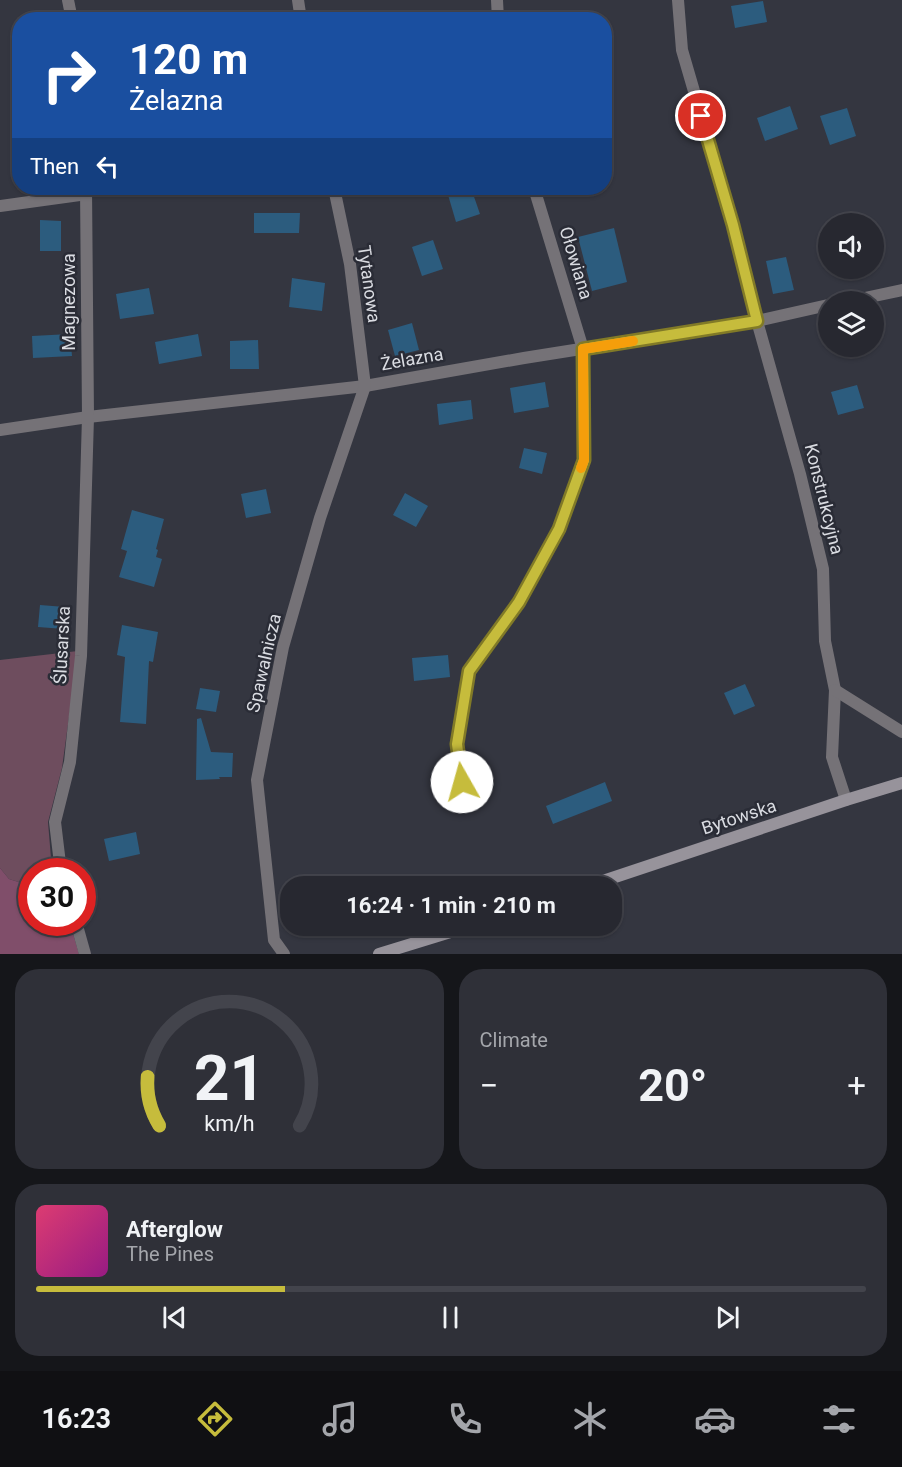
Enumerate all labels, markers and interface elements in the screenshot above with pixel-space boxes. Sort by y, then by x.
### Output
text: 120 m [129,35,248,84]
icon: right [30,36,108,114]
text: Żelazna [129,85,223,117]
pin [675,90,726,141]
icon: arrive [684,99,717,132]
icon: left [91,150,124,183]
text: Then [30,154,79,179]
map controls [818,213,884,357]
button: sound [818,213,884,279]
street label: Ołowiana [555,224,597,302]
street label: Tytanowa [354,244,385,324]
street label: Magnezowa [58,253,79,351]
button: layers [818,291,884,357]
street label: Żelazna [379,343,445,374]
street label: Konstrukcyjna [801,441,848,556]
street label: Ślusarska [49,605,74,685]
street label: Spawalnicza [242,611,285,714]
position arrow [430,750,494,814]
street label: Bytowska [699,795,779,838]
speed limit sign: 30 [18,858,96,936]
text: 16:24 · 1 min · 210 m [346,893,556,918]
text: Climate [480,1028,548,1052]
text: 21 [193,1042,265,1115]
text: 20° [638,1059,707,1112]
text: − [480,1066,498,1105]
text: + [847,1066,866,1105]
text: km/h [204,1111,254,1136]
text: Afterglow [126,1217,223,1242]
text: The Pines [126,1242,214,1266]
icon: previous [158,1301,191,1334]
icon: pause [434,1301,467,1334]
icon: next [711,1301,744,1334]
icon: directions [194,1398,236,1440]
icon: music [319,1398,361,1440]
icon: phone [444,1398,486,1440]
icon: climate [569,1398,611,1440]
icon: car [694,1398,736,1440]
icon: filters [818,1398,860,1440]
text: 16:23 [41,1403,111,1435]

